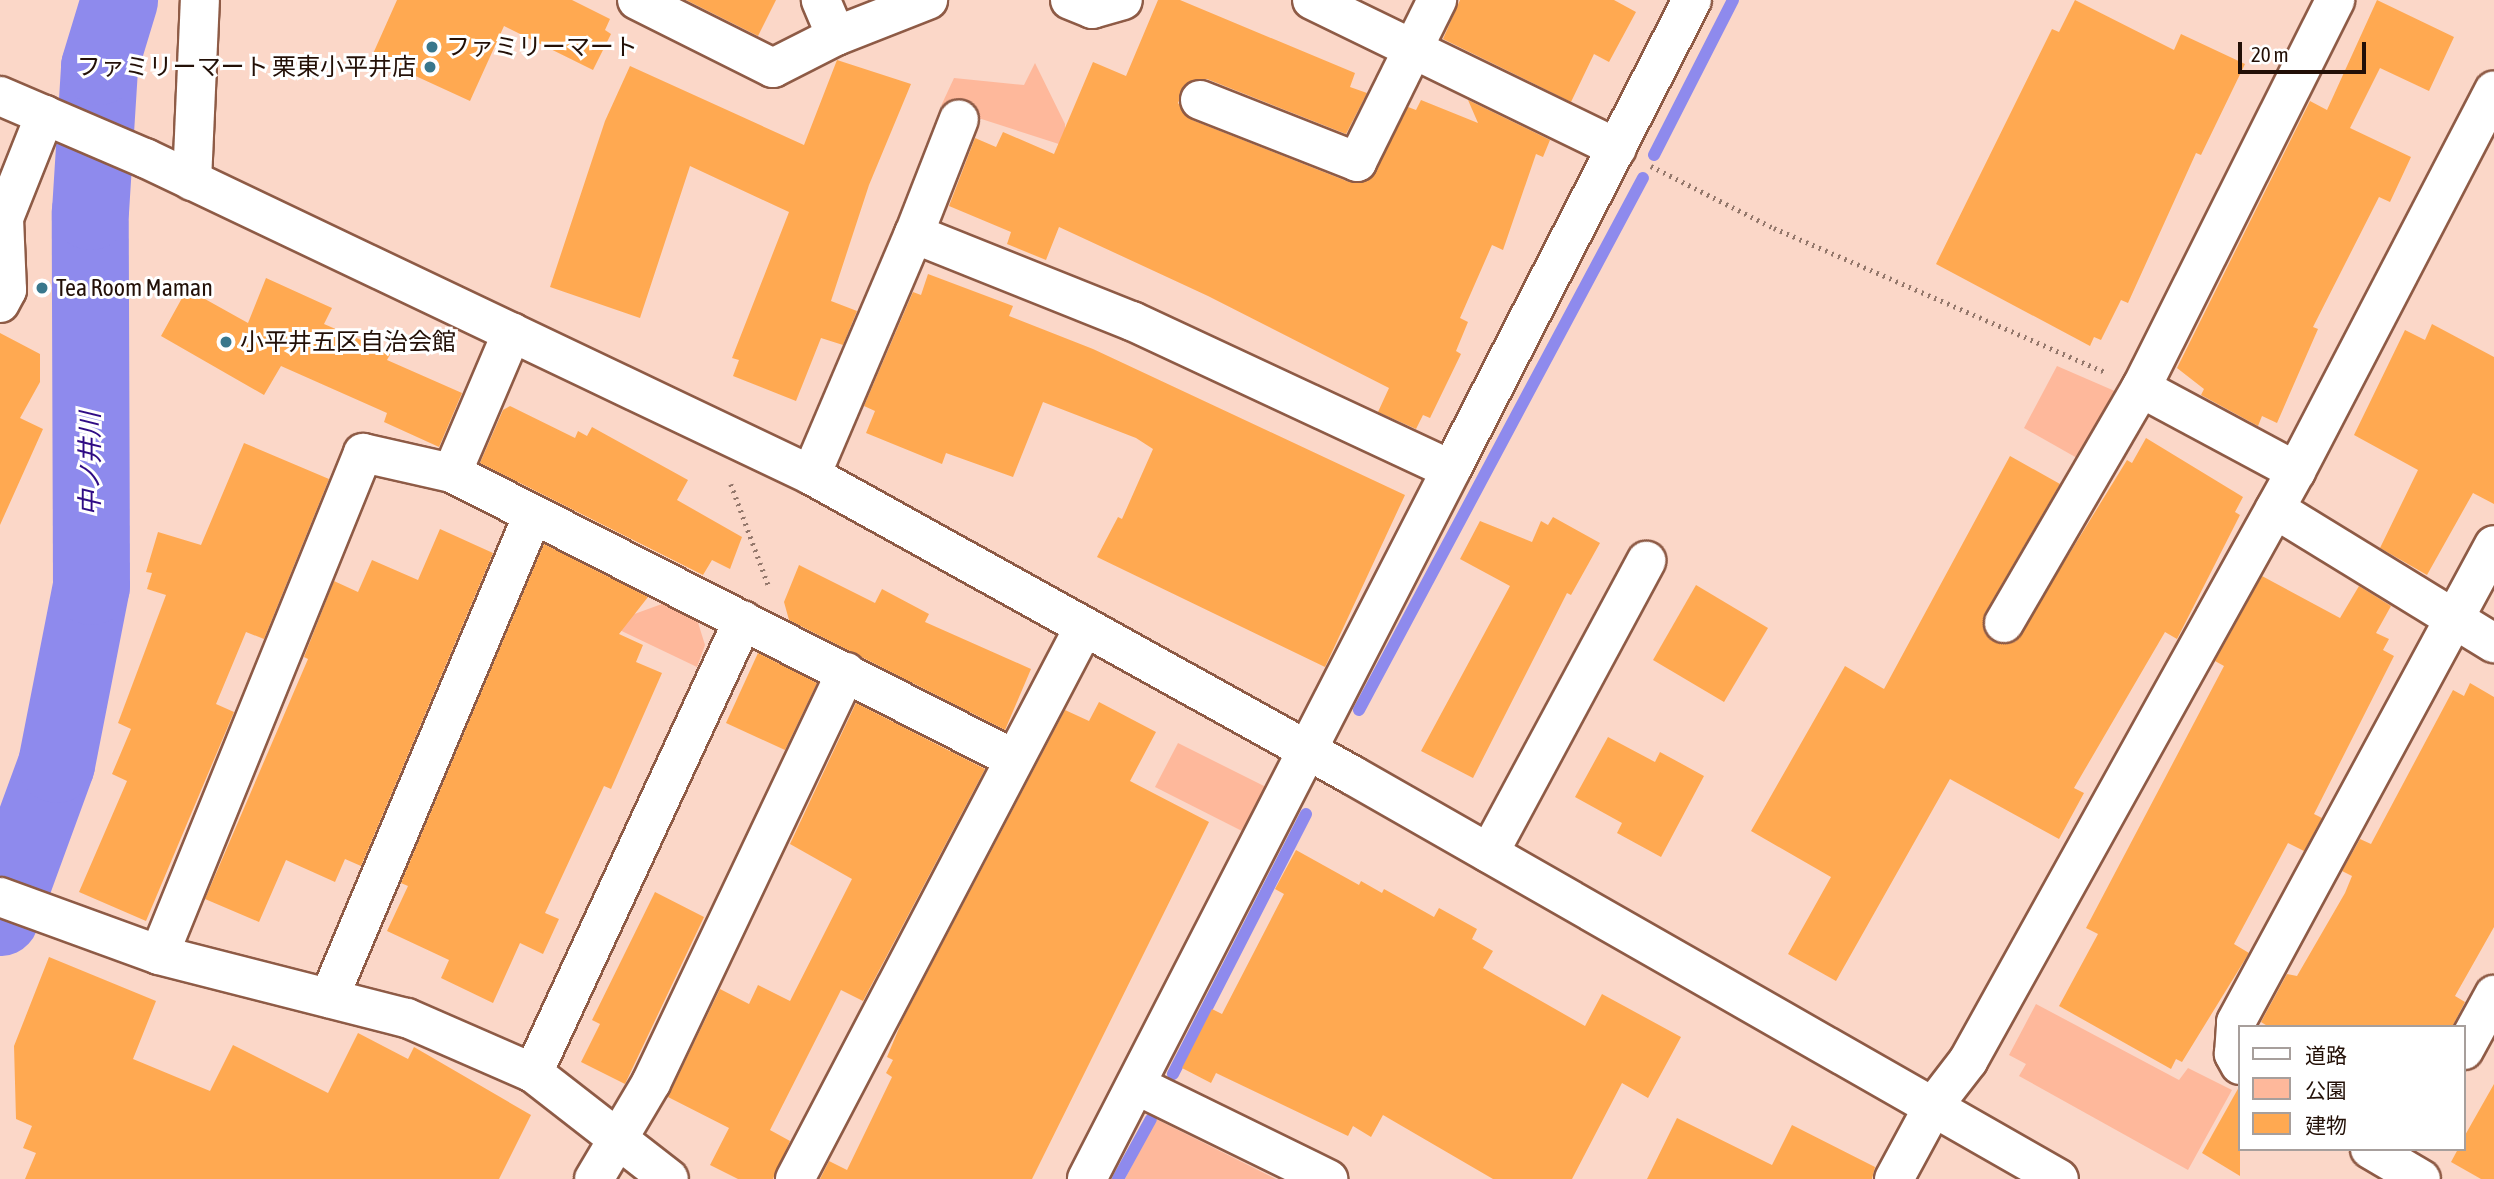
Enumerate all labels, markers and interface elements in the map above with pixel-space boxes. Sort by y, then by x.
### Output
scale bar [2242,28,2370,72]
place label: ファミリーマート [446,33,638,61]
marker: ファミリーマート [424,39,440,55]
text: 20 m [2251,42,2289,66]
place label: ファミリーマート 栗東小平井店 [77,53,416,81]
marker: ファミリーマート 栗東小平井店 [422,59,438,75]
place label: Tea Room Maman [56,274,213,302]
marker: Tea Room Maman [34,280,50,296]
place label: 小平井五区自治会館 [240,328,456,356]
marker: 小平井五区自治会館 [218,334,234,350]
water label: 中ノ井川 [75,412,107,516]
legend [2238,1025,2466,1151]
text: 道路 [2305,1043,2347,1067]
text: 公園 [2305,1078,2347,1102]
text: 建物 [2305,1113,2347,1137]

